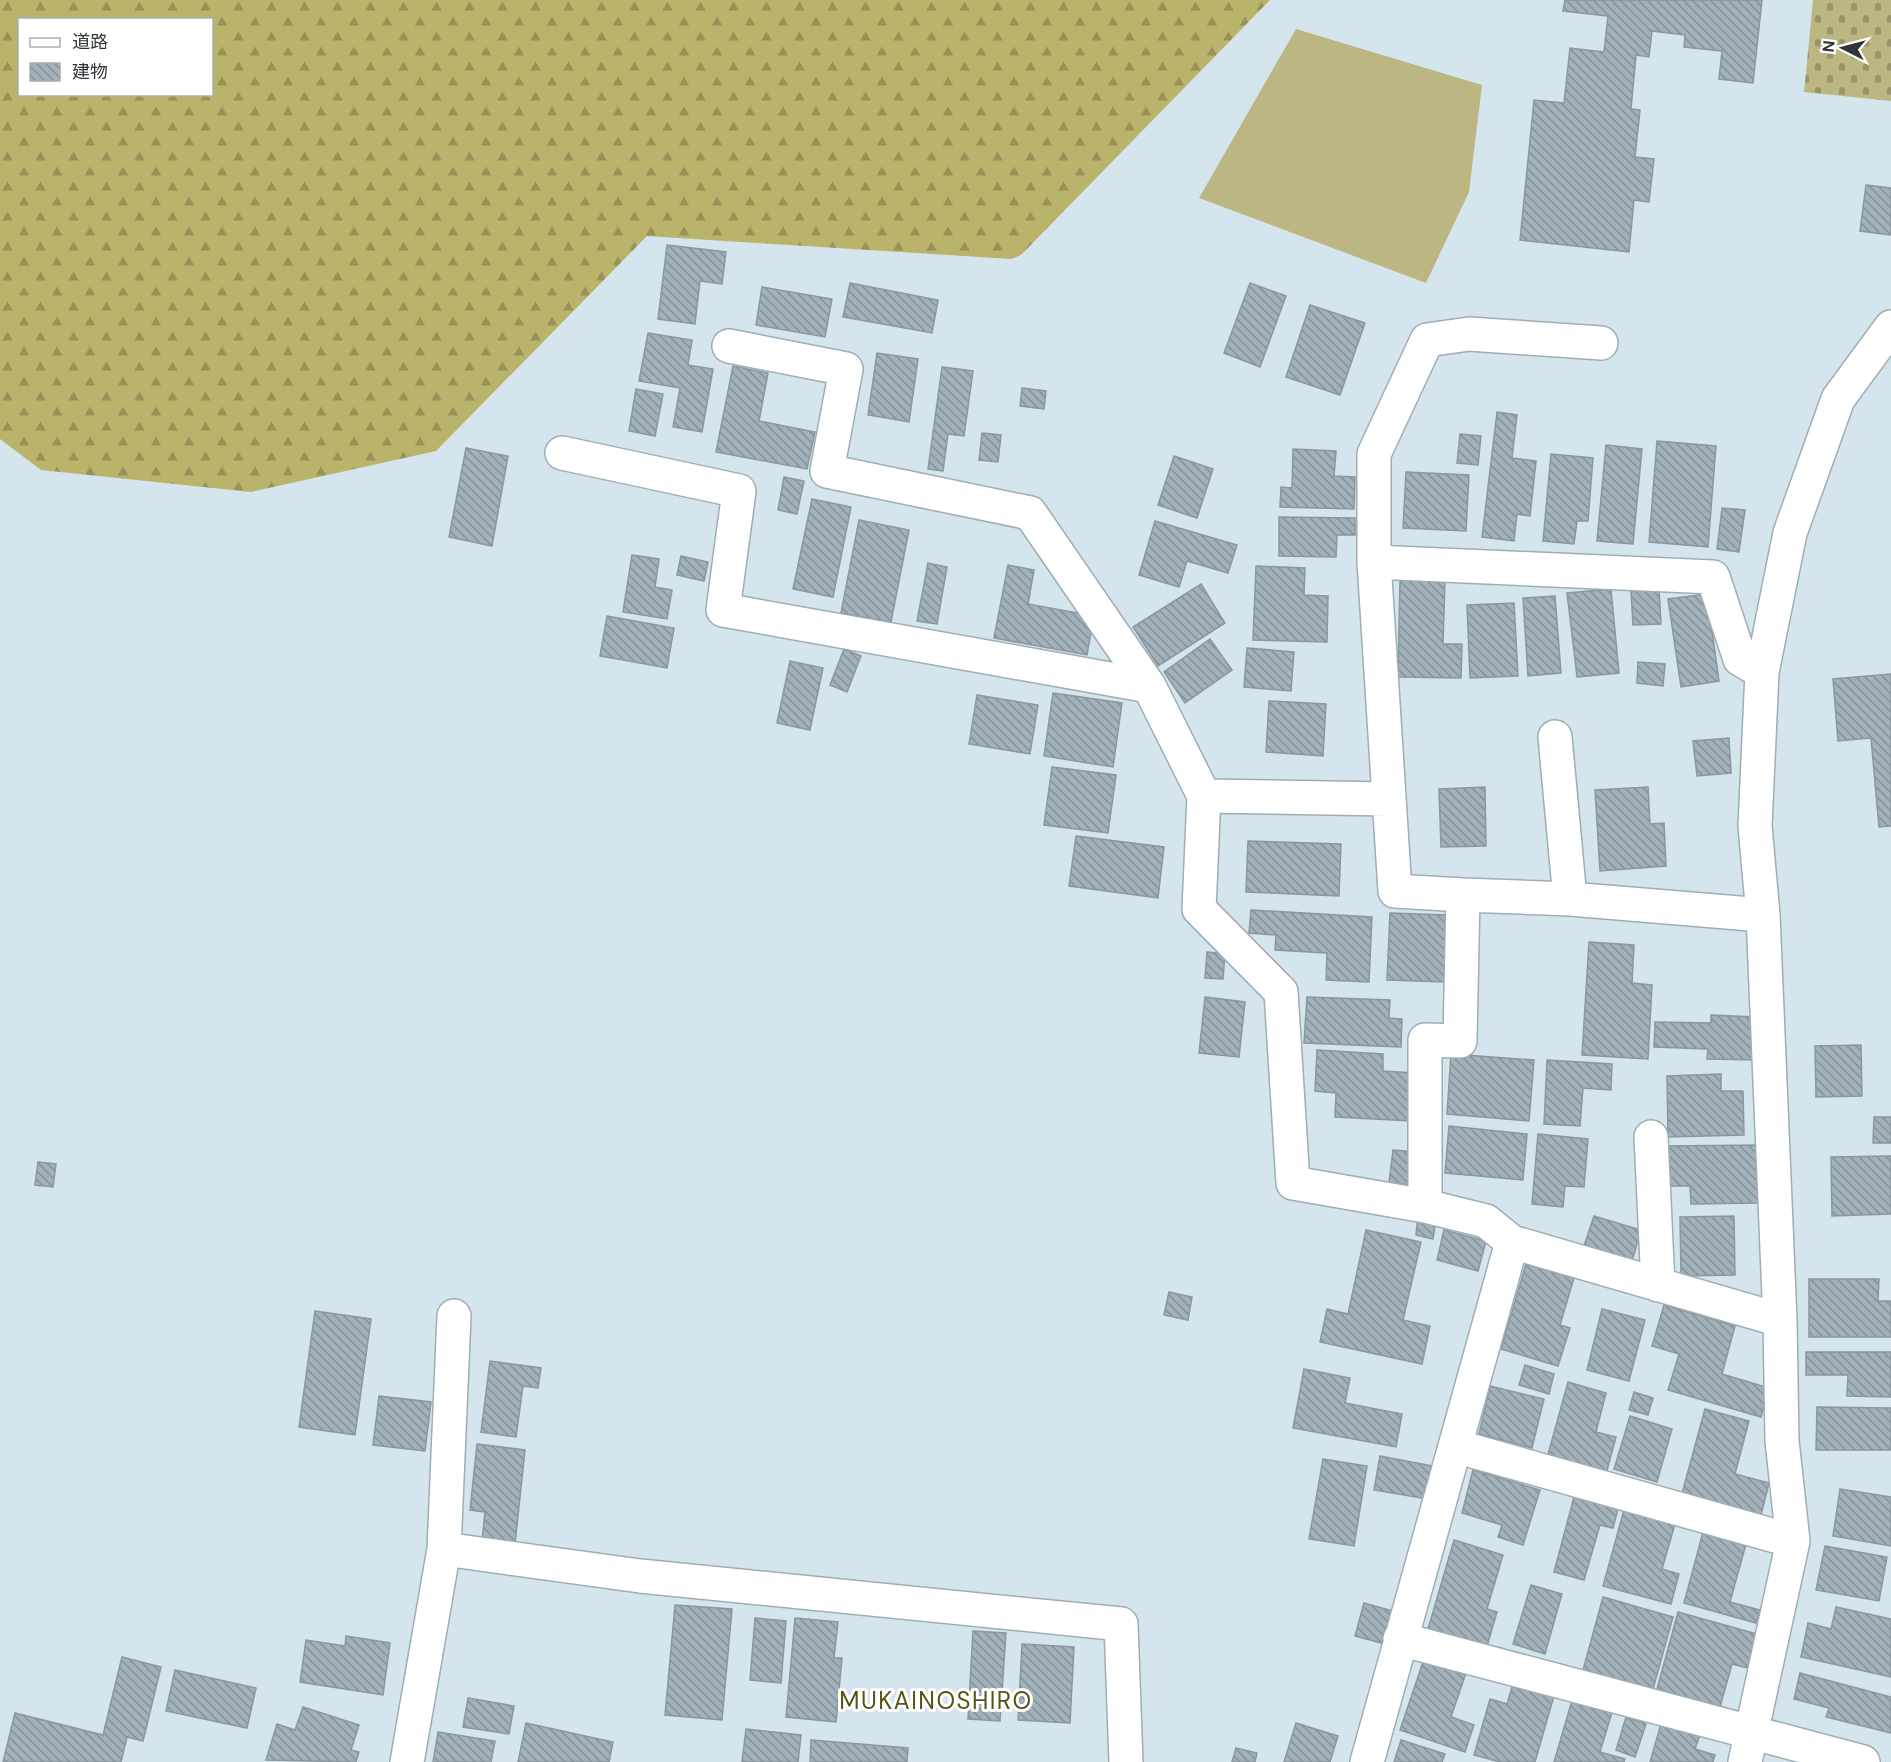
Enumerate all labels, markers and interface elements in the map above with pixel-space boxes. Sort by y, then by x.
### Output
legend [18,18,213,96]
north arrow [1813,18,1873,78]
text: 道路 [72,30,108,54]
text: N [1818,40,1840,53]
text: 建物 [72,60,108,84]
district label: MUKAINOSHIRO [839,1685,1033,1716]

